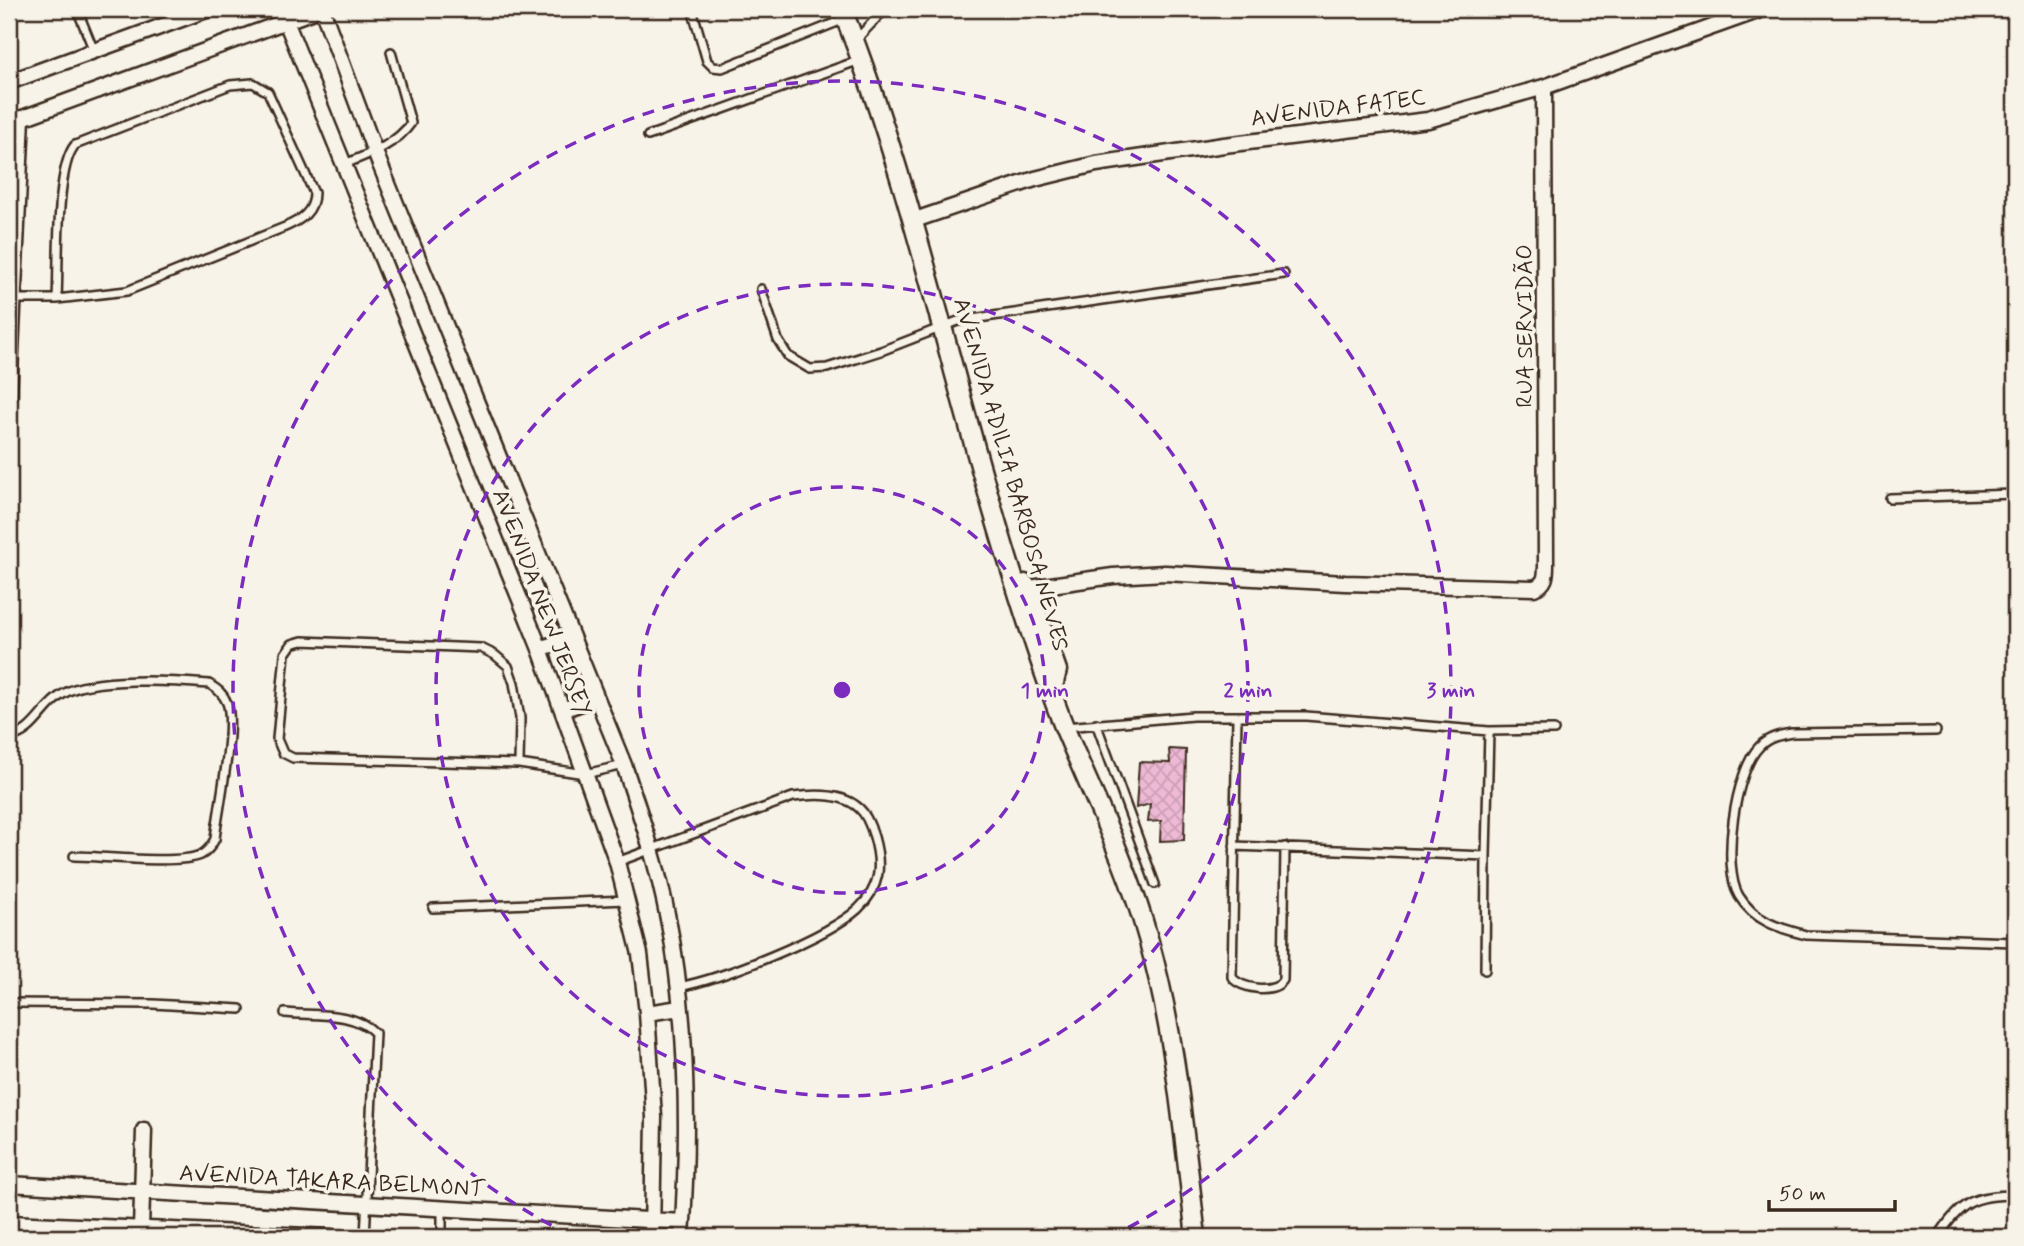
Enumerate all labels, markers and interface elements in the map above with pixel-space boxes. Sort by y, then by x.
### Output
street label: AVENIDA FATEC [1249,83,1428,135]
street label: RUA SERVIDÃO [1511,244,1541,408]
street label: AVENIDA ADILIA BARBOSA NEVES [945,294,1075,655]
street label: AVENIDA NEW JERSEY [484,485,598,721]
text: 1 min [1021,677,1069,705]
text: 2 min [1223,677,1273,705]
text: 3 min [1427,677,1475,705]
centre of rings [830,678,854,702]
street label: AVENIDA TAKARA BELMONT [178,1159,487,1205]
scale bar [1769,1169,1895,1213]
text: 50 m [1779,1180,1826,1208]

